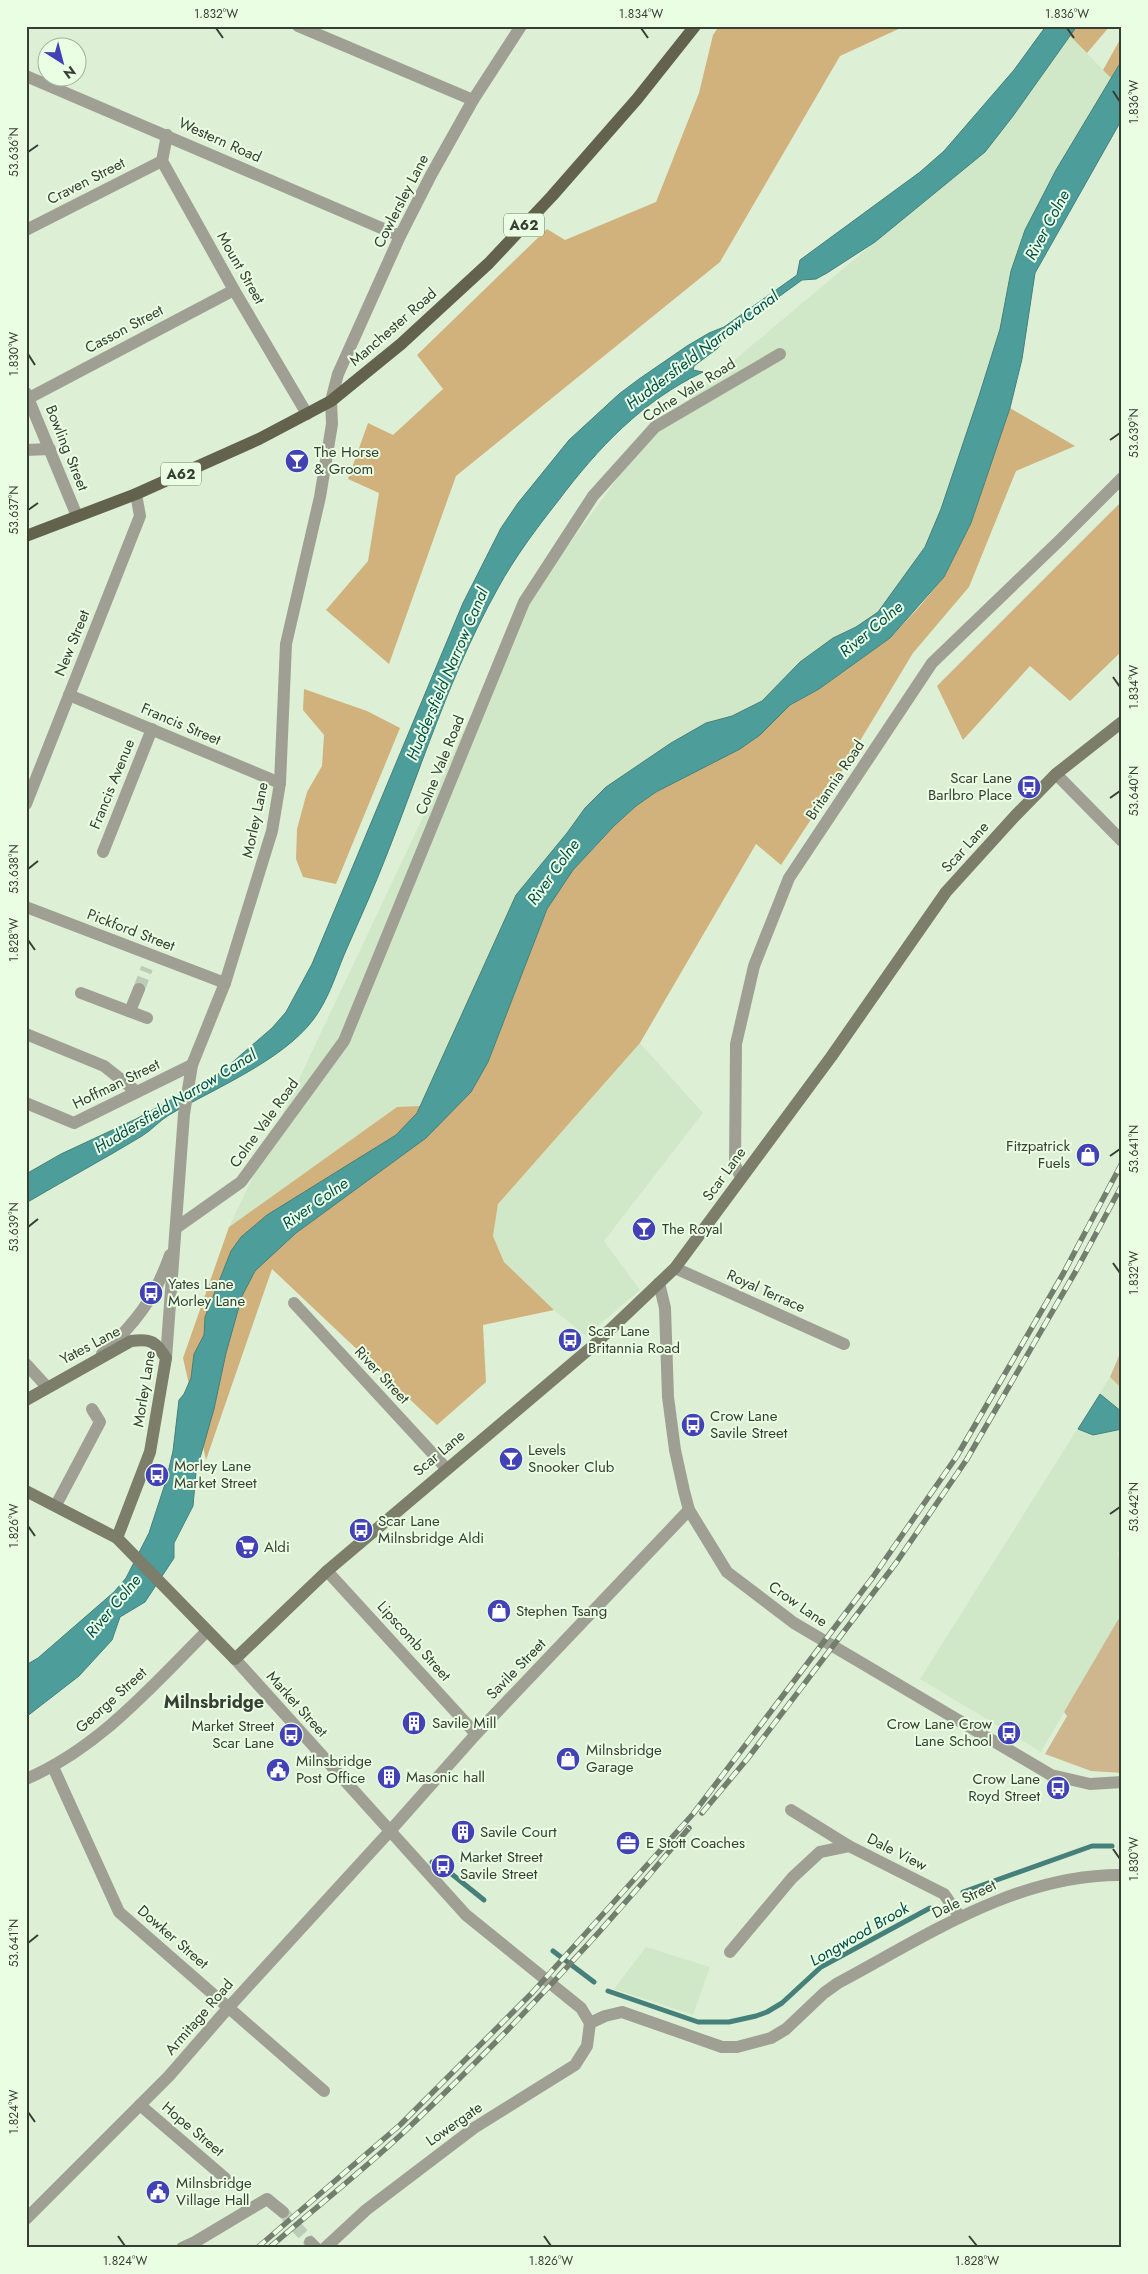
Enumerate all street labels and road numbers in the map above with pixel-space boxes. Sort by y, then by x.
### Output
street label: Western Road [175,112,265,168]
street label: Cowlersley Lane [368,150,434,252]
street label: Craven Street [43,152,129,210]
road number: A62 [504,214,544,236]
street label: Mount Street [211,228,271,308]
street label: Manchester Road [345,283,441,371]
street label: Casson Street [81,299,167,359]
street label: Colne Vale Road [638,353,740,427]
street label: Bowling Street [40,402,94,494]
road number: A62 [161,462,201,486]
street label: New Street [49,606,95,679]
street label: Francis Street [138,697,225,751]
street label: Colne Vale Road [410,712,470,818]
street label: Francis Avenue [84,735,140,833]
street label: Britannia Road [800,736,870,824]
street label: Morley Lane [236,780,274,860]
street label: Scar Lane [936,816,994,877]
street label: Pickford Street [84,903,178,957]
street label: Hoffman Street [69,1053,164,1115]
street label: Colne Vale Road [224,1074,304,1172]
street label: Scar Lane [697,1142,751,1205]
street label: Royal Terrace [723,1264,809,1318]
street label: Yates Lane [56,1320,124,1370]
street label: River Street [349,1341,415,1409]
street label: Morley Lane [127,1349,161,1429]
street label: Scar Lane [408,1425,470,1481]
street label: Crow Lane [764,1576,832,1633]
street label: Lipscomb Street [372,1596,456,1686]
street label: Savile Street [481,1633,551,1704]
street label: George Street [71,1662,152,1738]
street label: Market Street [261,1666,333,1742]
street label: Dale View [863,1828,931,1877]
street label: Dale Street [928,1874,1000,1924]
street label: Dowker Street [133,1900,214,1974]
street label: Armitage Road [160,1974,238,2060]
street label: Hope Street [157,2096,229,2162]
street label: Lowergate [421,2096,487,2151]

